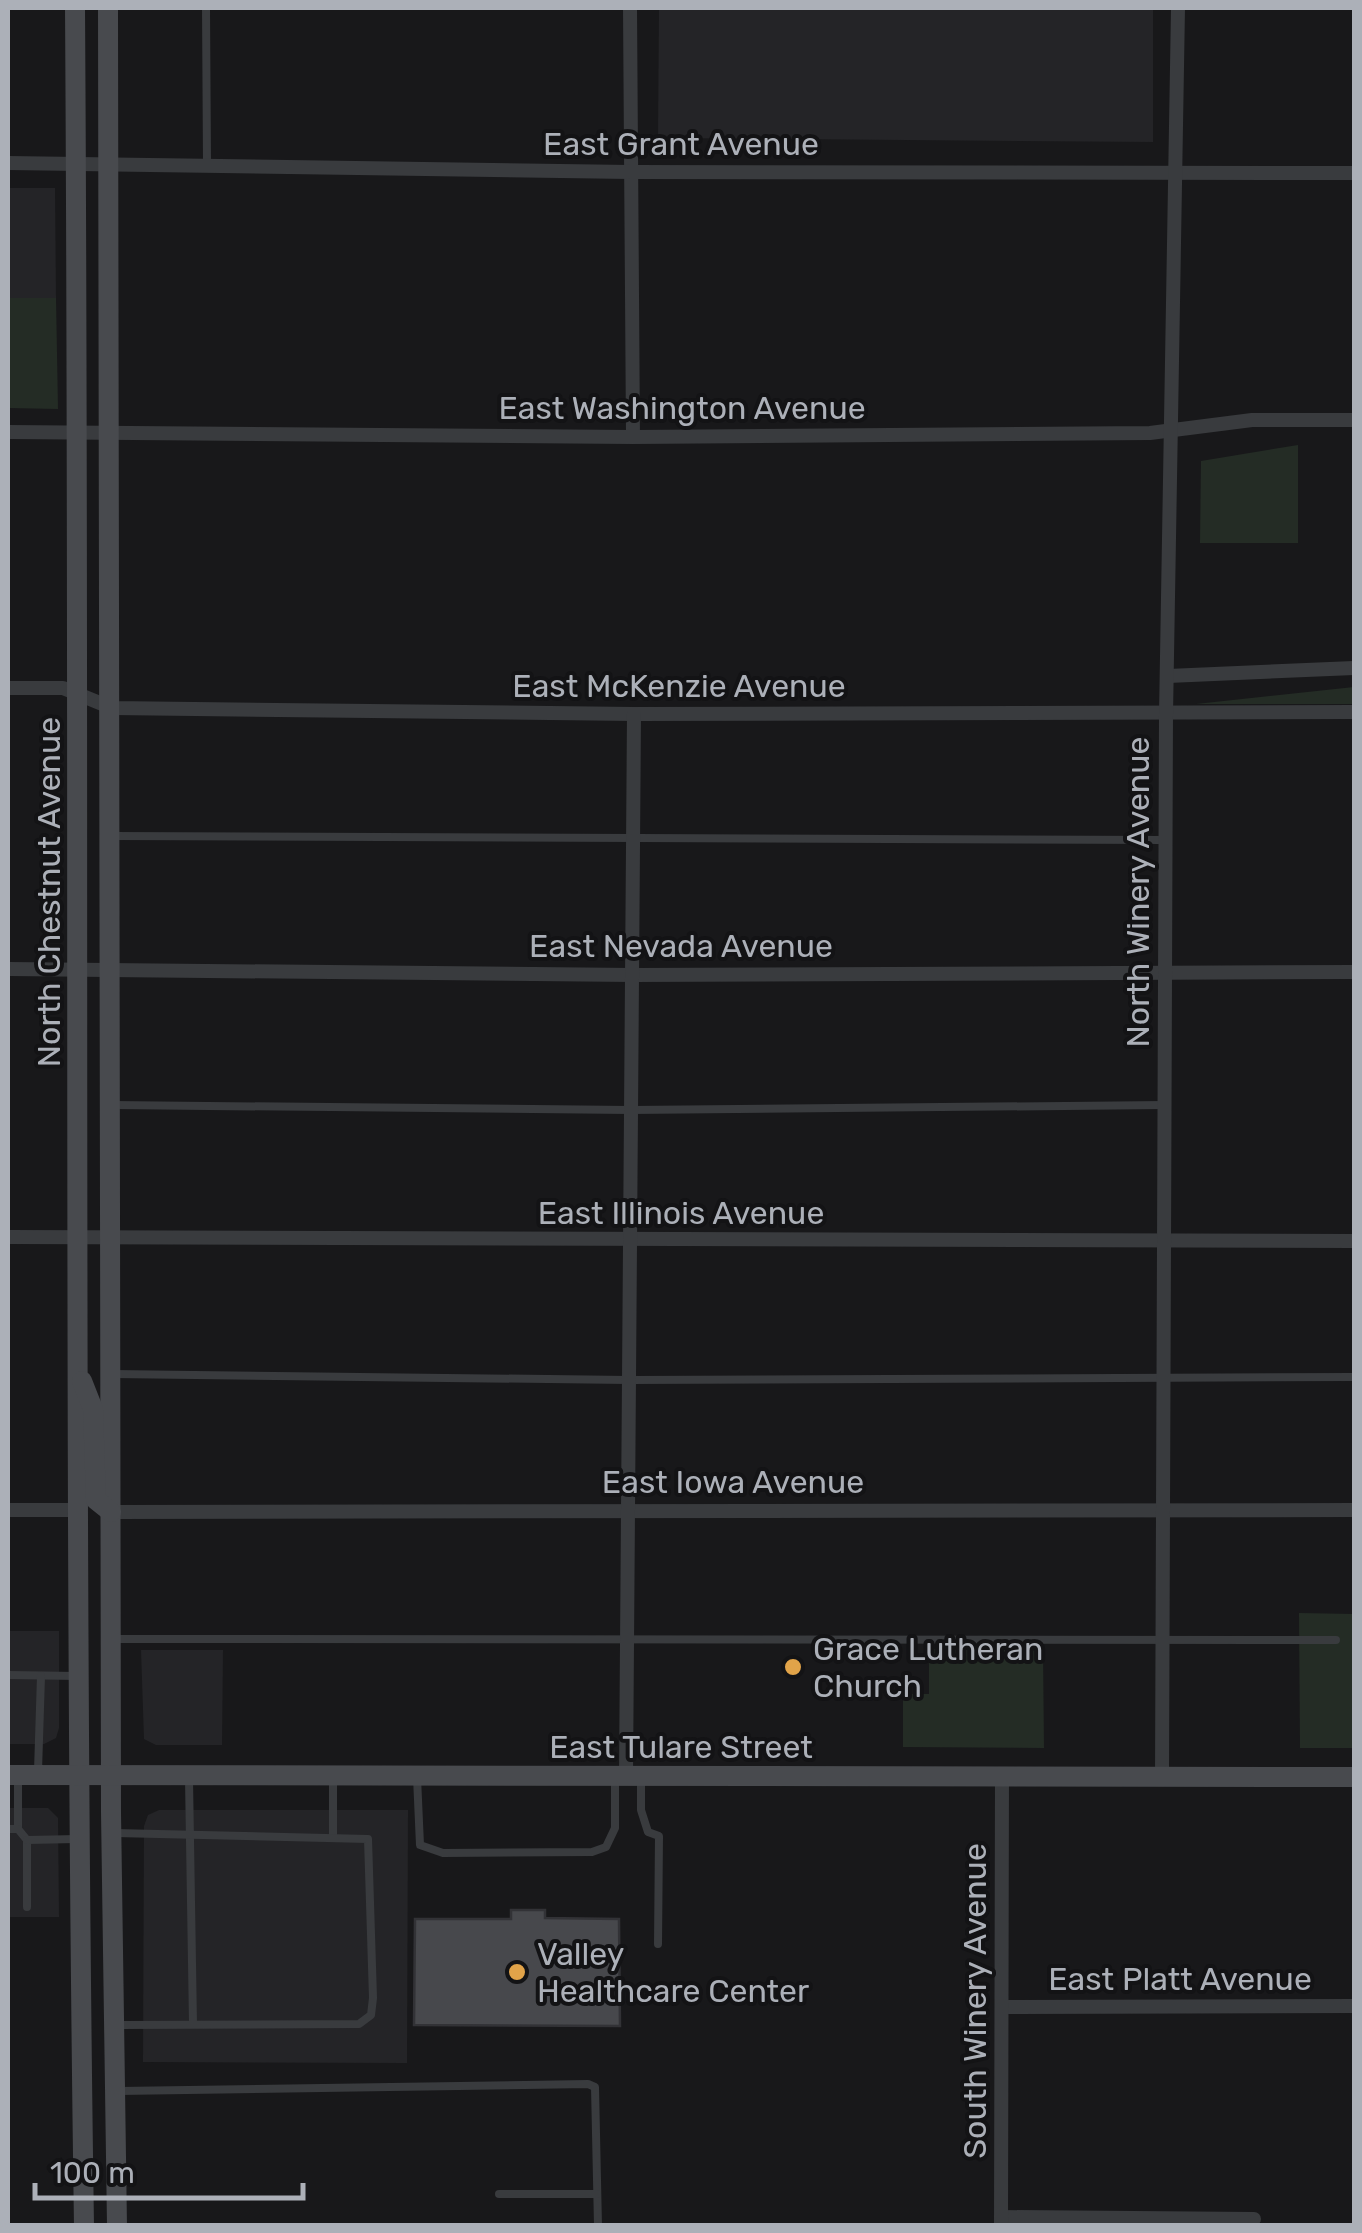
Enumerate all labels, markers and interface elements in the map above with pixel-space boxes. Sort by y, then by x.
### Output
street label: East Grant Avenue [543,125,819,163]
street label: East Washington Avenue [498,389,866,427]
street label: East McKenzie Avenue [512,667,846,705]
street label: North Chestnut Avenue [30,717,68,1067]
street label: North Winery Avenue [1119,737,1157,1047]
street label: East Nevada Avenue [529,927,833,965]
street label: East Illinois Avenue [538,1194,824,1232]
street label: East Iowa Avenue [602,1463,864,1501]
place label: Grace Lutheran Church [813,1630,1043,1705]
marker: Grace Lutheran Church [782,1656,804,1678]
street label: East Tulare Street [549,1728,813,1766]
street label: South Winery Avenue [956,1843,994,2159]
place label: Valley Healthcare Center [537,1935,809,2010]
street label: East Platt Avenue [1048,1960,1312,1998]
marker: Valley Healthcare Center [506,1961,528,1983]
scale bar [35,2138,302,2200]
text: 100 m [50,2155,135,2191]

